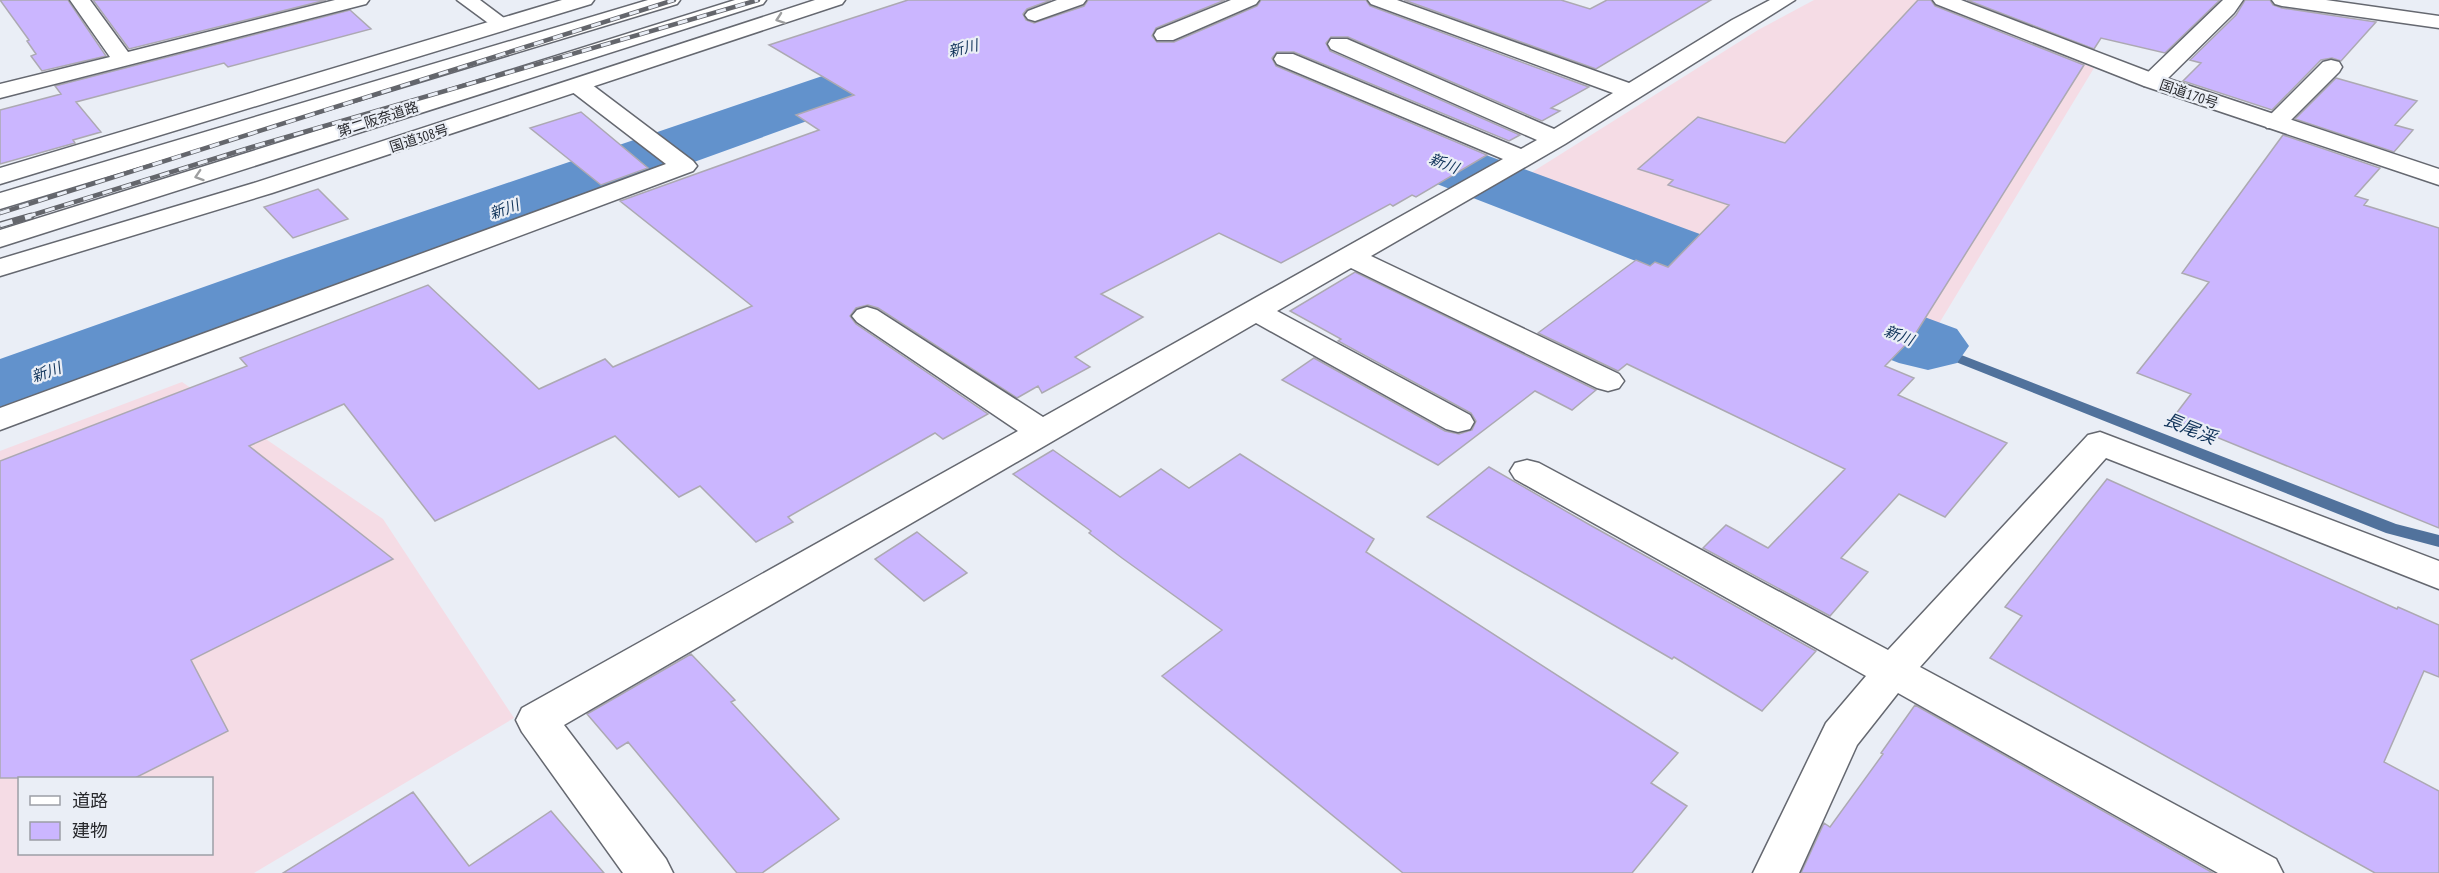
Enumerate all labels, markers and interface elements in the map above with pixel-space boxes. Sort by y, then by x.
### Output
one-way arrow [775,11,786,24]
water label: 新川 [946,35,982,61]
street label: 国道170号 [2157,76,2221,112]
street label: 第二阪奈道路 [335,97,421,141]
street label: 国道308号 [387,120,451,156]
water label: 新川 [1427,149,1463,178]
one-way arrow [194,169,205,181]
water label: 新川 [487,194,523,223]
water label: 新川 [1882,321,1918,350]
water label: 新川 [29,357,65,386]
water label: 長尾渓 [2161,407,2221,450]
legend [18,777,213,855]
text: 道路 [72,789,108,812]
text: 建物 [72,819,108,842]

